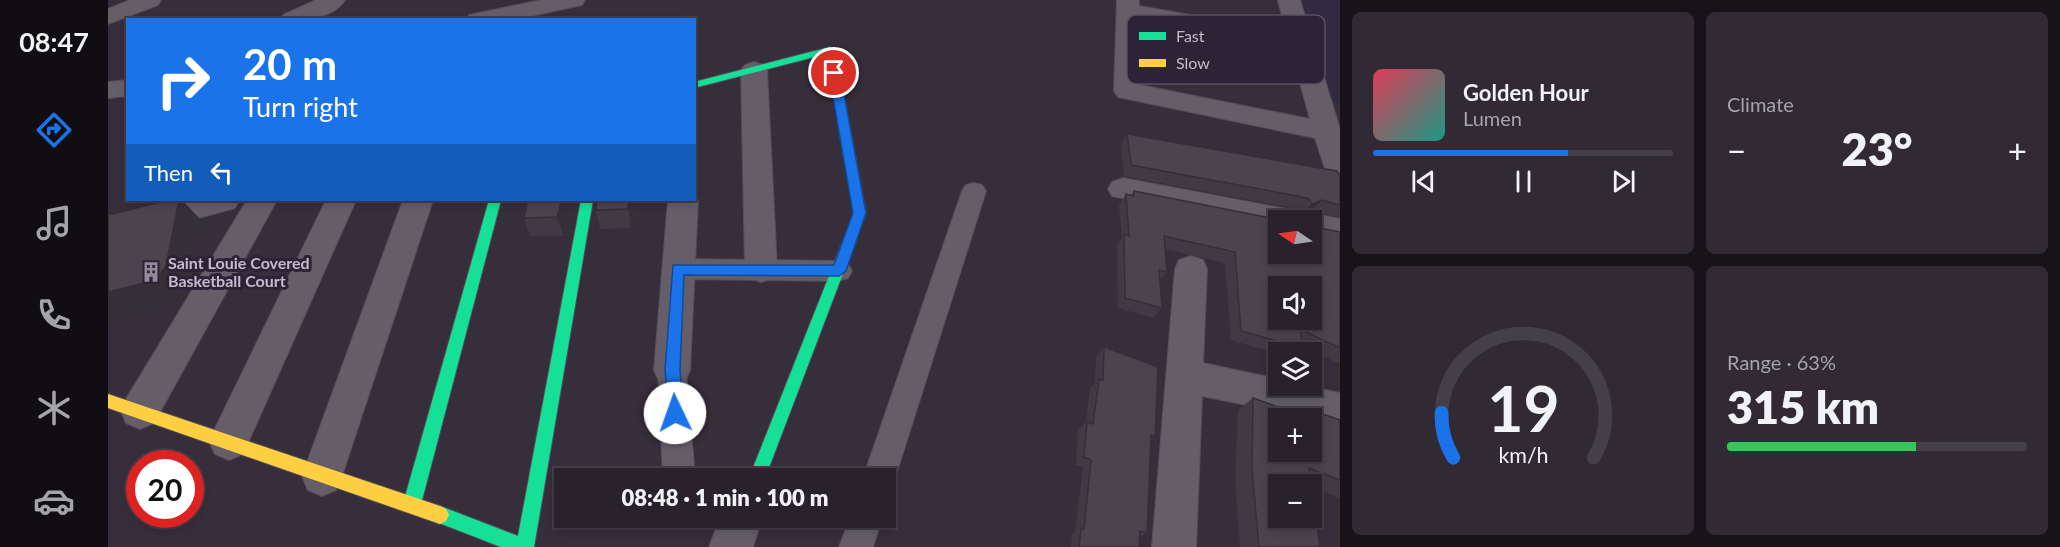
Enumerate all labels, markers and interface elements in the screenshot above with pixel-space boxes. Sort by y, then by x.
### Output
legend [1127,15,1325,84]
text: 08:47 [19,25,89,58]
text: Fast [1176,26,1205,45]
text: 20 m [243,39,337,89]
icon: right [144,42,222,120]
pin [808,47,859,98]
text: Slow [1176,53,1210,72]
icon: arrive [817,56,850,89]
text: Golden Hour [1463,79,1589,106]
text: Turn right [243,90,358,123]
text: Climate [1727,92,1794,116]
text: Lumen [1463,106,1522,130]
icon: directions [33,109,75,151]
text: 23° [1842,122,1912,176]
text: − [1727,130,1746,170]
text: + [2008,130,2027,170]
icon: left [205,156,238,189]
text: Then [144,159,193,186]
icon: previous [1407,165,1440,198]
icon: pause [1507,165,1540,198]
icon: next [1607,165,1640,198]
icon: music [33,202,75,244]
north arrow [1268,210,1322,264]
map controls [1268,210,1322,528]
place label: Saint Louie Covered Basketball Court [168,253,310,290]
building icon: Saint Louie Covered Basketball Court [139,260,163,284]
button: sound [1268,276,1322,330]
icon: phone [33,294,75,336]
button: layers [1268,342,1322,396]
text: Range · 63% [1727,350,1836,374]
text: 19 [1487,370,1559,445]
text: 315 km [1727,380,1879,434]
position arrow [643,381,707,445]
icon: climate [33,387,75,429]
button: + [1268,408,1322,462]
text: km/h [1498,442,1548,468]
speed limit sign: 20 [126,450,204,528]
button: − [1268,474,1322,528]
icon: car [33,480,75,522]
text: 08:48 · 1 min · 100 m [622,484,828,511]

